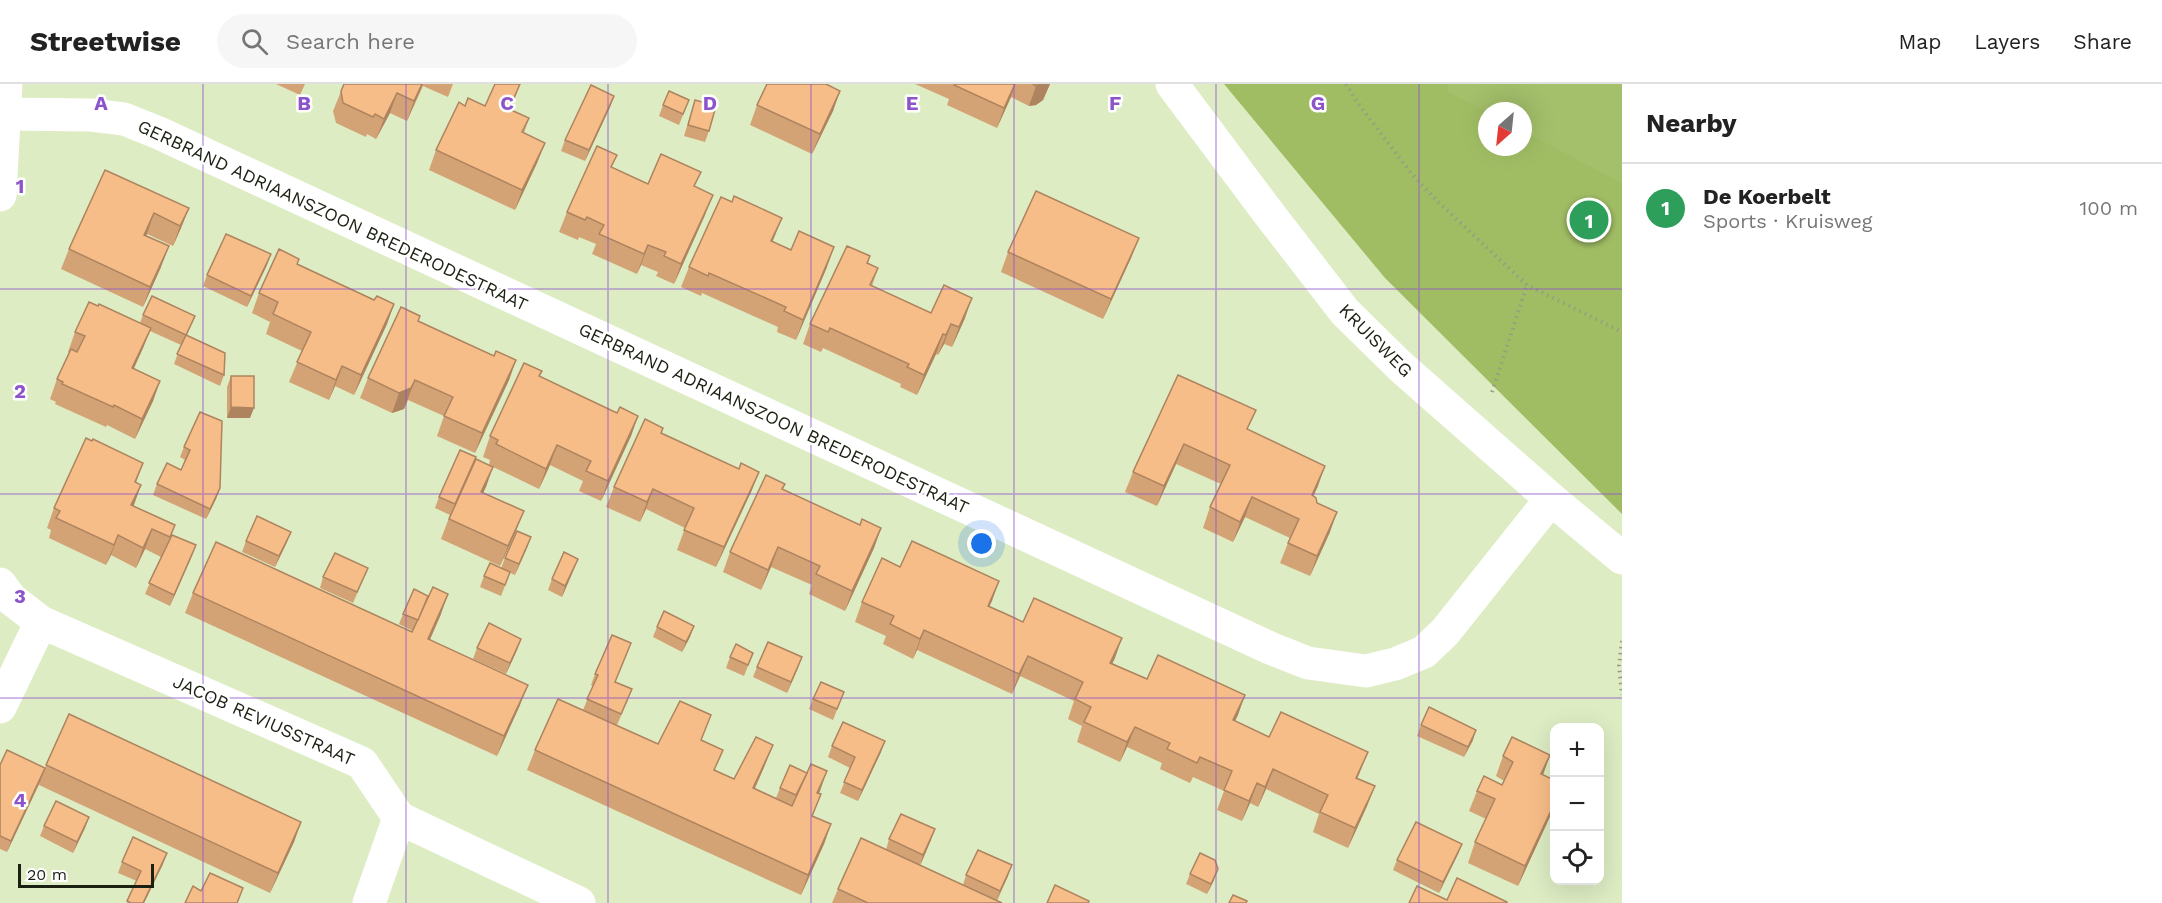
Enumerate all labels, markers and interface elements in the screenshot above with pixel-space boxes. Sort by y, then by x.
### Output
search box [217,14,637,68]
text: Streetwise [30,25,181,58]
icon: search [238,25,271,58]
text: Search here [286,29,415,54]
text: Map [1898,29,1941,54]
text: Layers [1974,29,2040,54]
text: Share [2073,29,2132,54]
text: A [94,91,108,115]
text: B [297,91,311,115]
text: C [500,91,514,115]
text: D [703,91,717,115]
text: E [906,91,918,115]
text: F [1109,91,1121,115]
text: G [1311,91,1325,115]
north arrow [1478,102,1532,156]
text: Nearby [1646,108,1737,138]
street label: GERBRAND ADRIAANSZOON BREDERODESTRAAT [135,115,532,315]
text: 1 [16,174,24,198]
text: De Koerbelt [1703,184,1831,209]
text: 1 [1661,196,1670,220]
text: 100 m [2079,196,2138,220]
pin: 1 [1570,198,1608,242]
text: Sports · Kruisweg [1703,209,1872,233]
street label: KRUISWEG [1335,299,1417,381]
street label: GERBRAND ADRIAANSZOON BREDERODESTRAAT [576,318,973,518]
text: 2 [14,379,26,403]
your location [967,529,996,558]
text: 3 [14,584,26,608]
street label: JACOB REVIUSSTRAAT [170,670,358,770]
map controls [1550,723,1604,885]
button: + [1550,723,1604,777]
button: − [1550,777,1604,831]
text: 4 [14,788,27,812]
button: locate [1550,831,1604,885]
scale bar [18,861,154,888]
text: 20 m [27,865,67,884]

